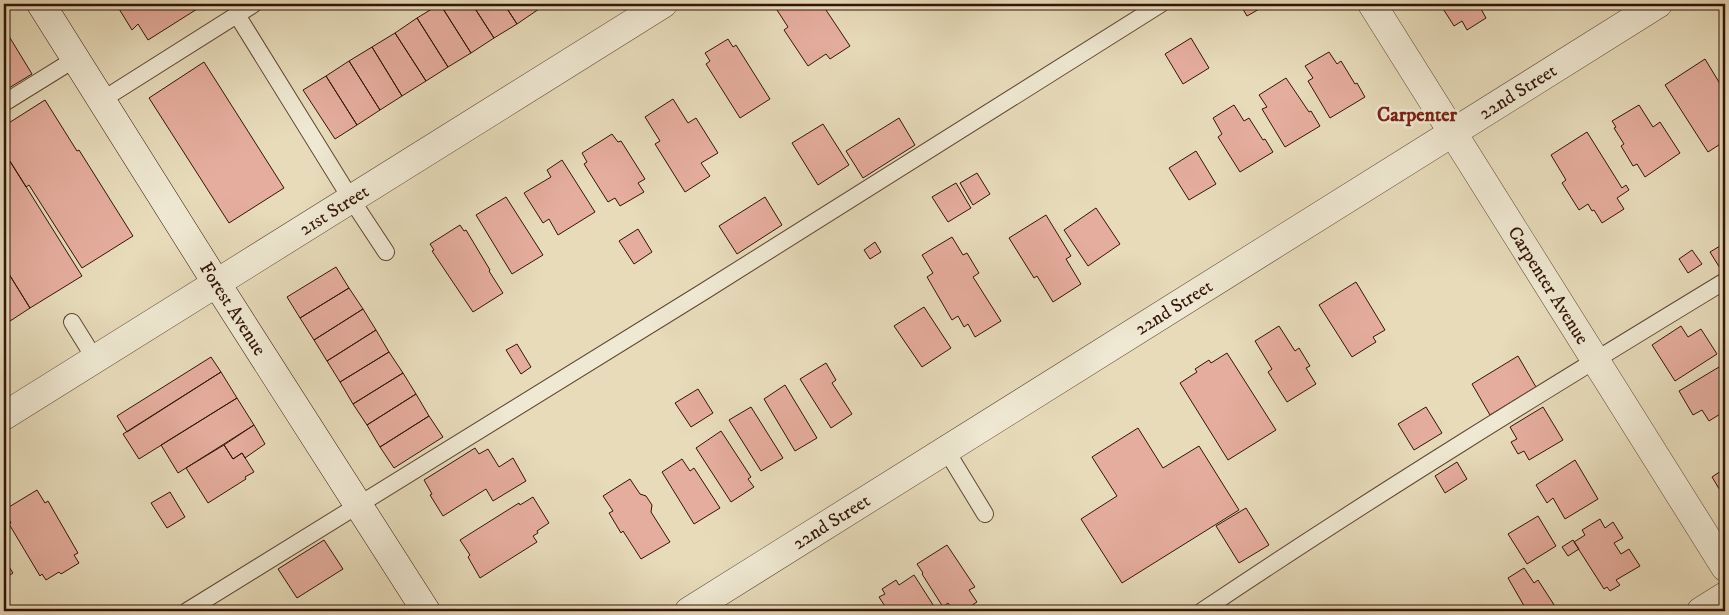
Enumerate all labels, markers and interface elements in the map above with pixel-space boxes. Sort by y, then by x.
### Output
street label: 22nd Street [1475,59,1561,125]
district label: Carpenter [1377,103,1458,128]
street label: 21st Street [295,180,373,240]
street label: Carpenter Avenue [1503,222,1594,349]
street label: Forest Avenue [195,258,271,360]
street label: 22nd Street [1131,274,1217,340]
street label: 22nd Street [788,489,874,555]

